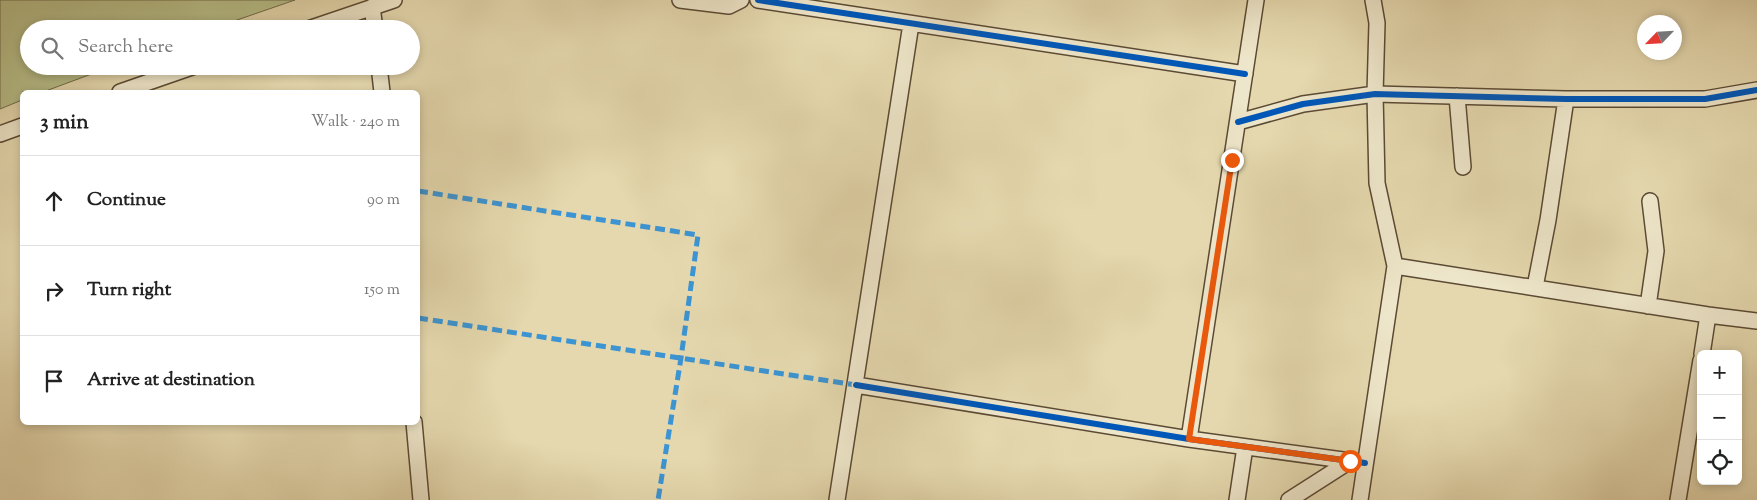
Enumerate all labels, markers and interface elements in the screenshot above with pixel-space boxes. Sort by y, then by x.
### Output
north arrow [1637,15,1682,60]
search box [20,20,420,75]
icon: search [38,34,66,62]
text: Search here [78,34,173,61]
text: 3 min [40,108,89,138]
text: Walk · 240 m [311,111,400,134]
route end [1221,149,1244,172]
icon: ahead [40,187,68,215]
text: Continue [87,187,166,214]
text: 90 m [367,189,400,212]
icon: right [40,277,68,305]
text: Turn right [87,277,171,304]
text: 150 m [364,279,400,302]
map controls [1697,350,1742,485]
button: + [1697,350,1742,395]
icon: arrive [40,367,68,395]
text: Arrive at destination [87,367,255,394]
button: − [1697,395,1742,440]
button: locate [1697,440,1742,485]
route start [1339,450,1362,473]

